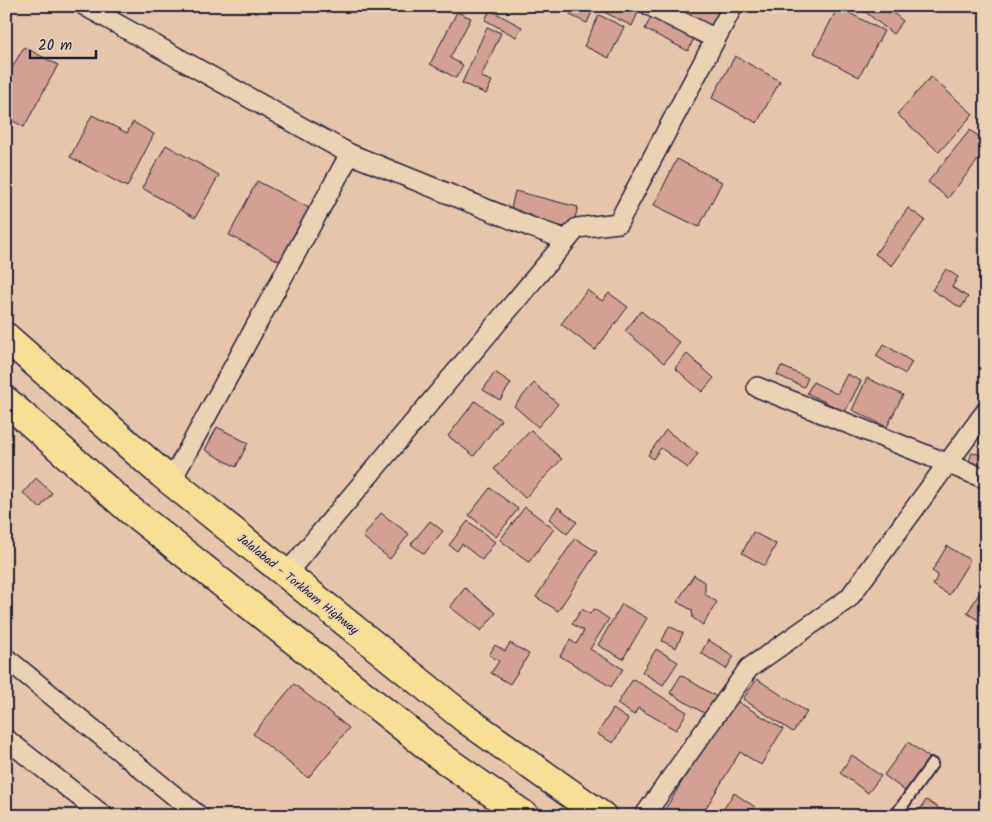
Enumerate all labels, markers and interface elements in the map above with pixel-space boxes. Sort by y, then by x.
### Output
scale bar [30,28,96,60]
text: 20 m [38,34,72,58]
street label: Jalalabad - Torkham Highway [233,529,363,640]

